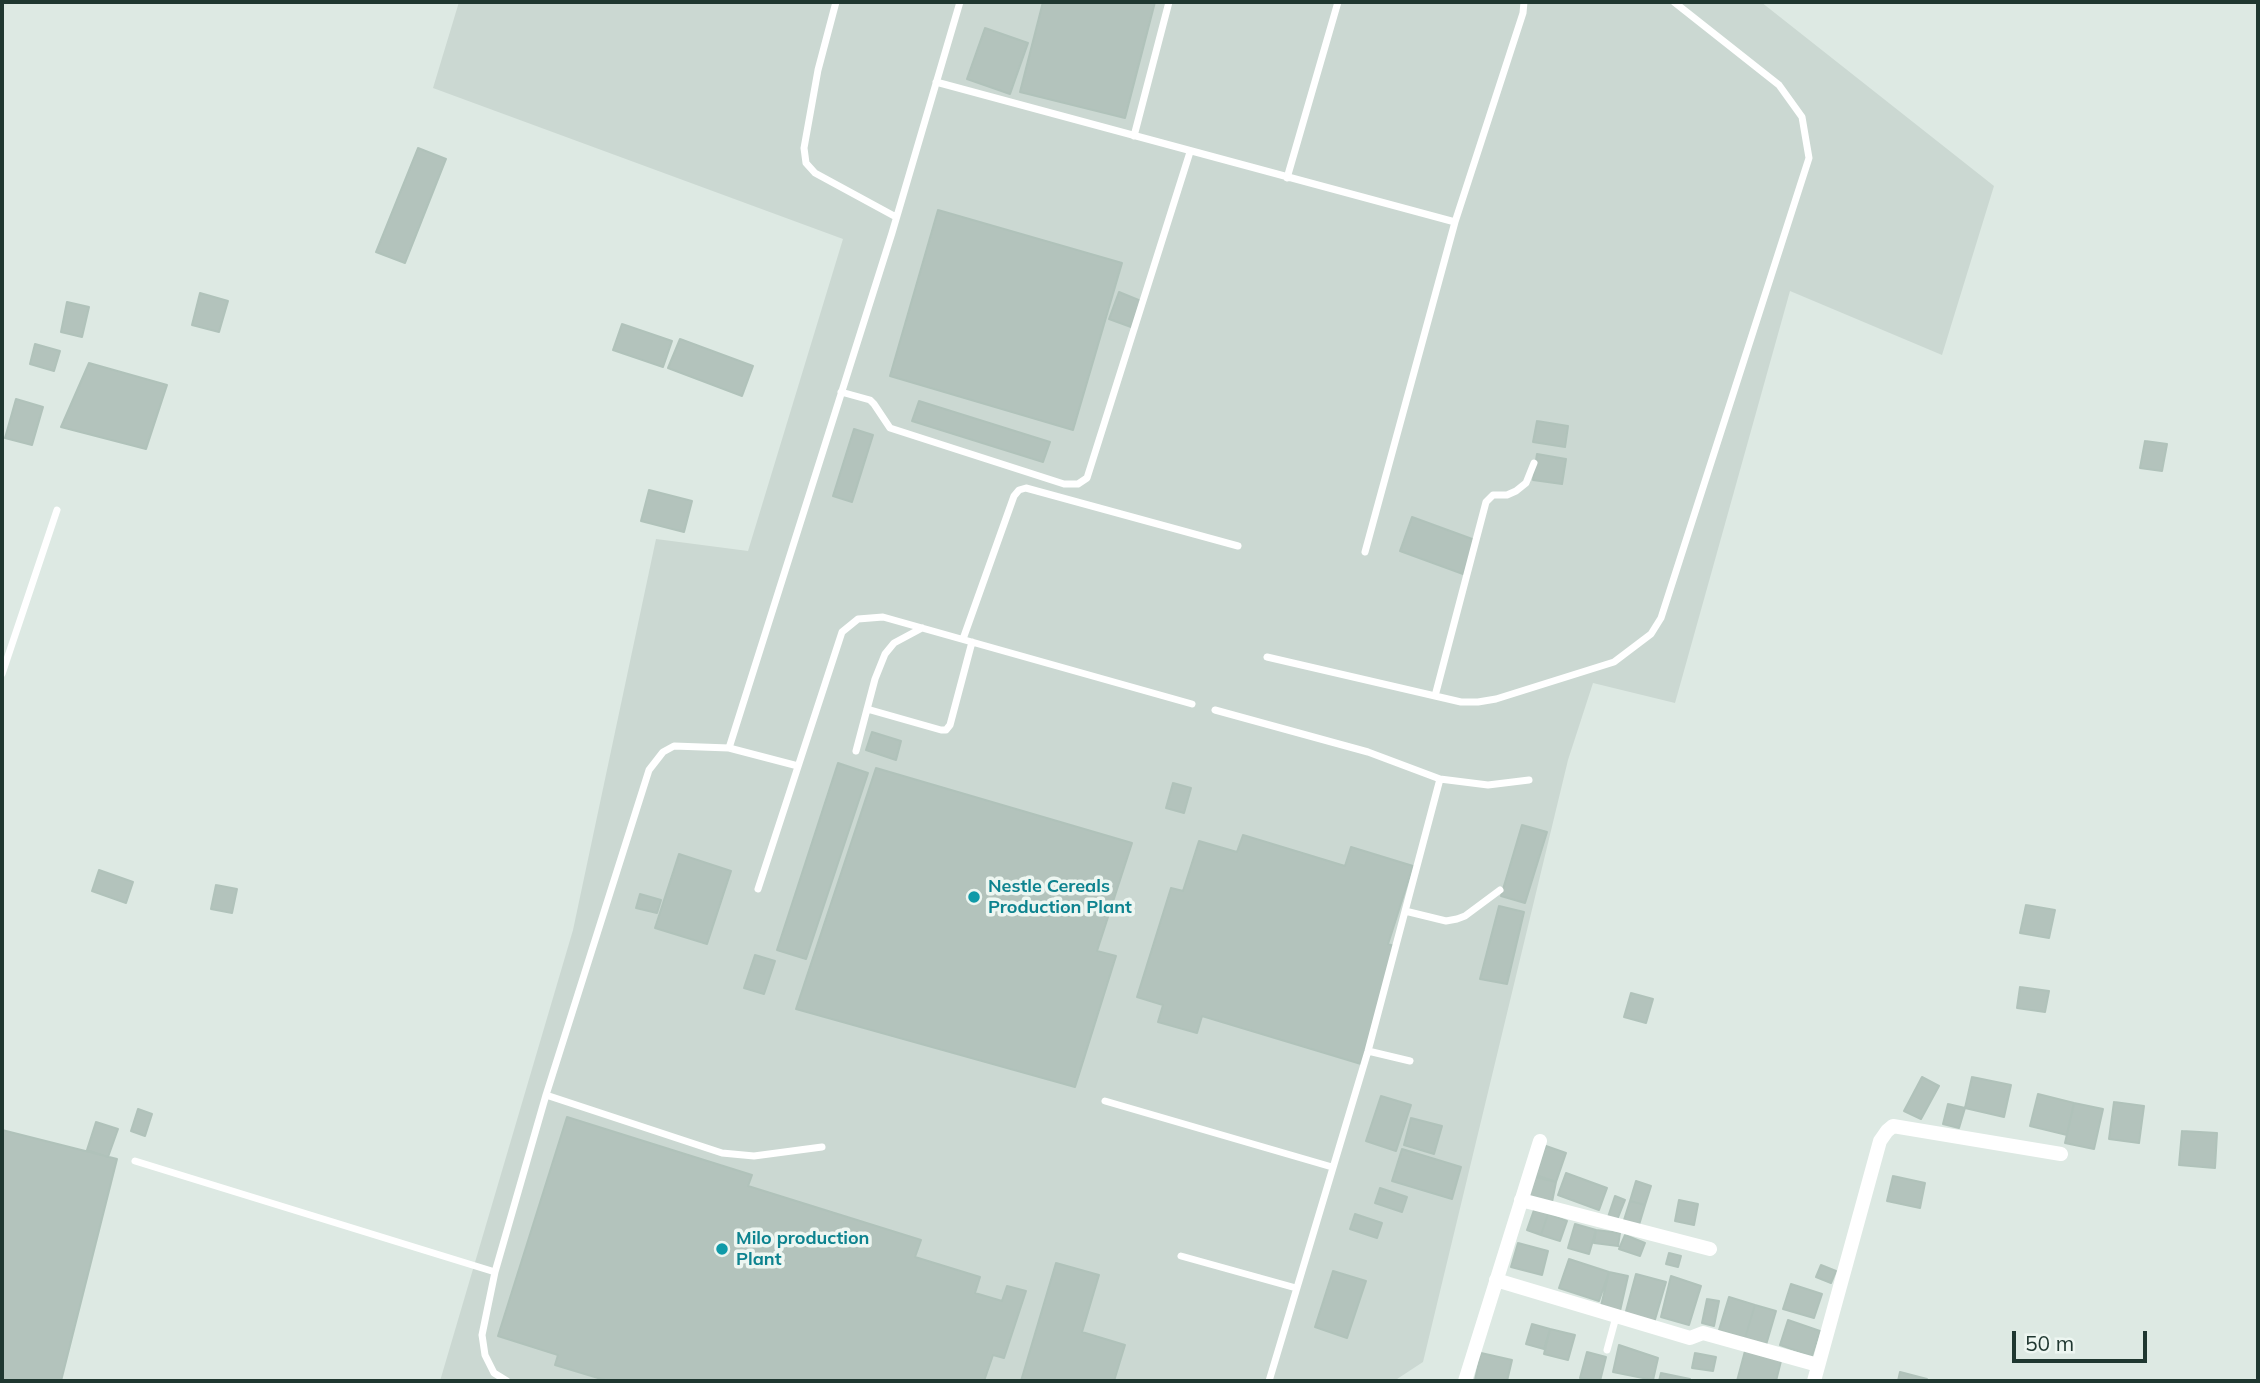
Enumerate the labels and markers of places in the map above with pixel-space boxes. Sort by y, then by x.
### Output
place label: Nestle Cereals Production Plant [988,876,1132,918]
marker: Nestle Cereals Production Plant [966,889,982,905]
place label: Milo production Plant [736,1228,869,1270]
marker: Milo production Plant [714,1241,730,1257]

